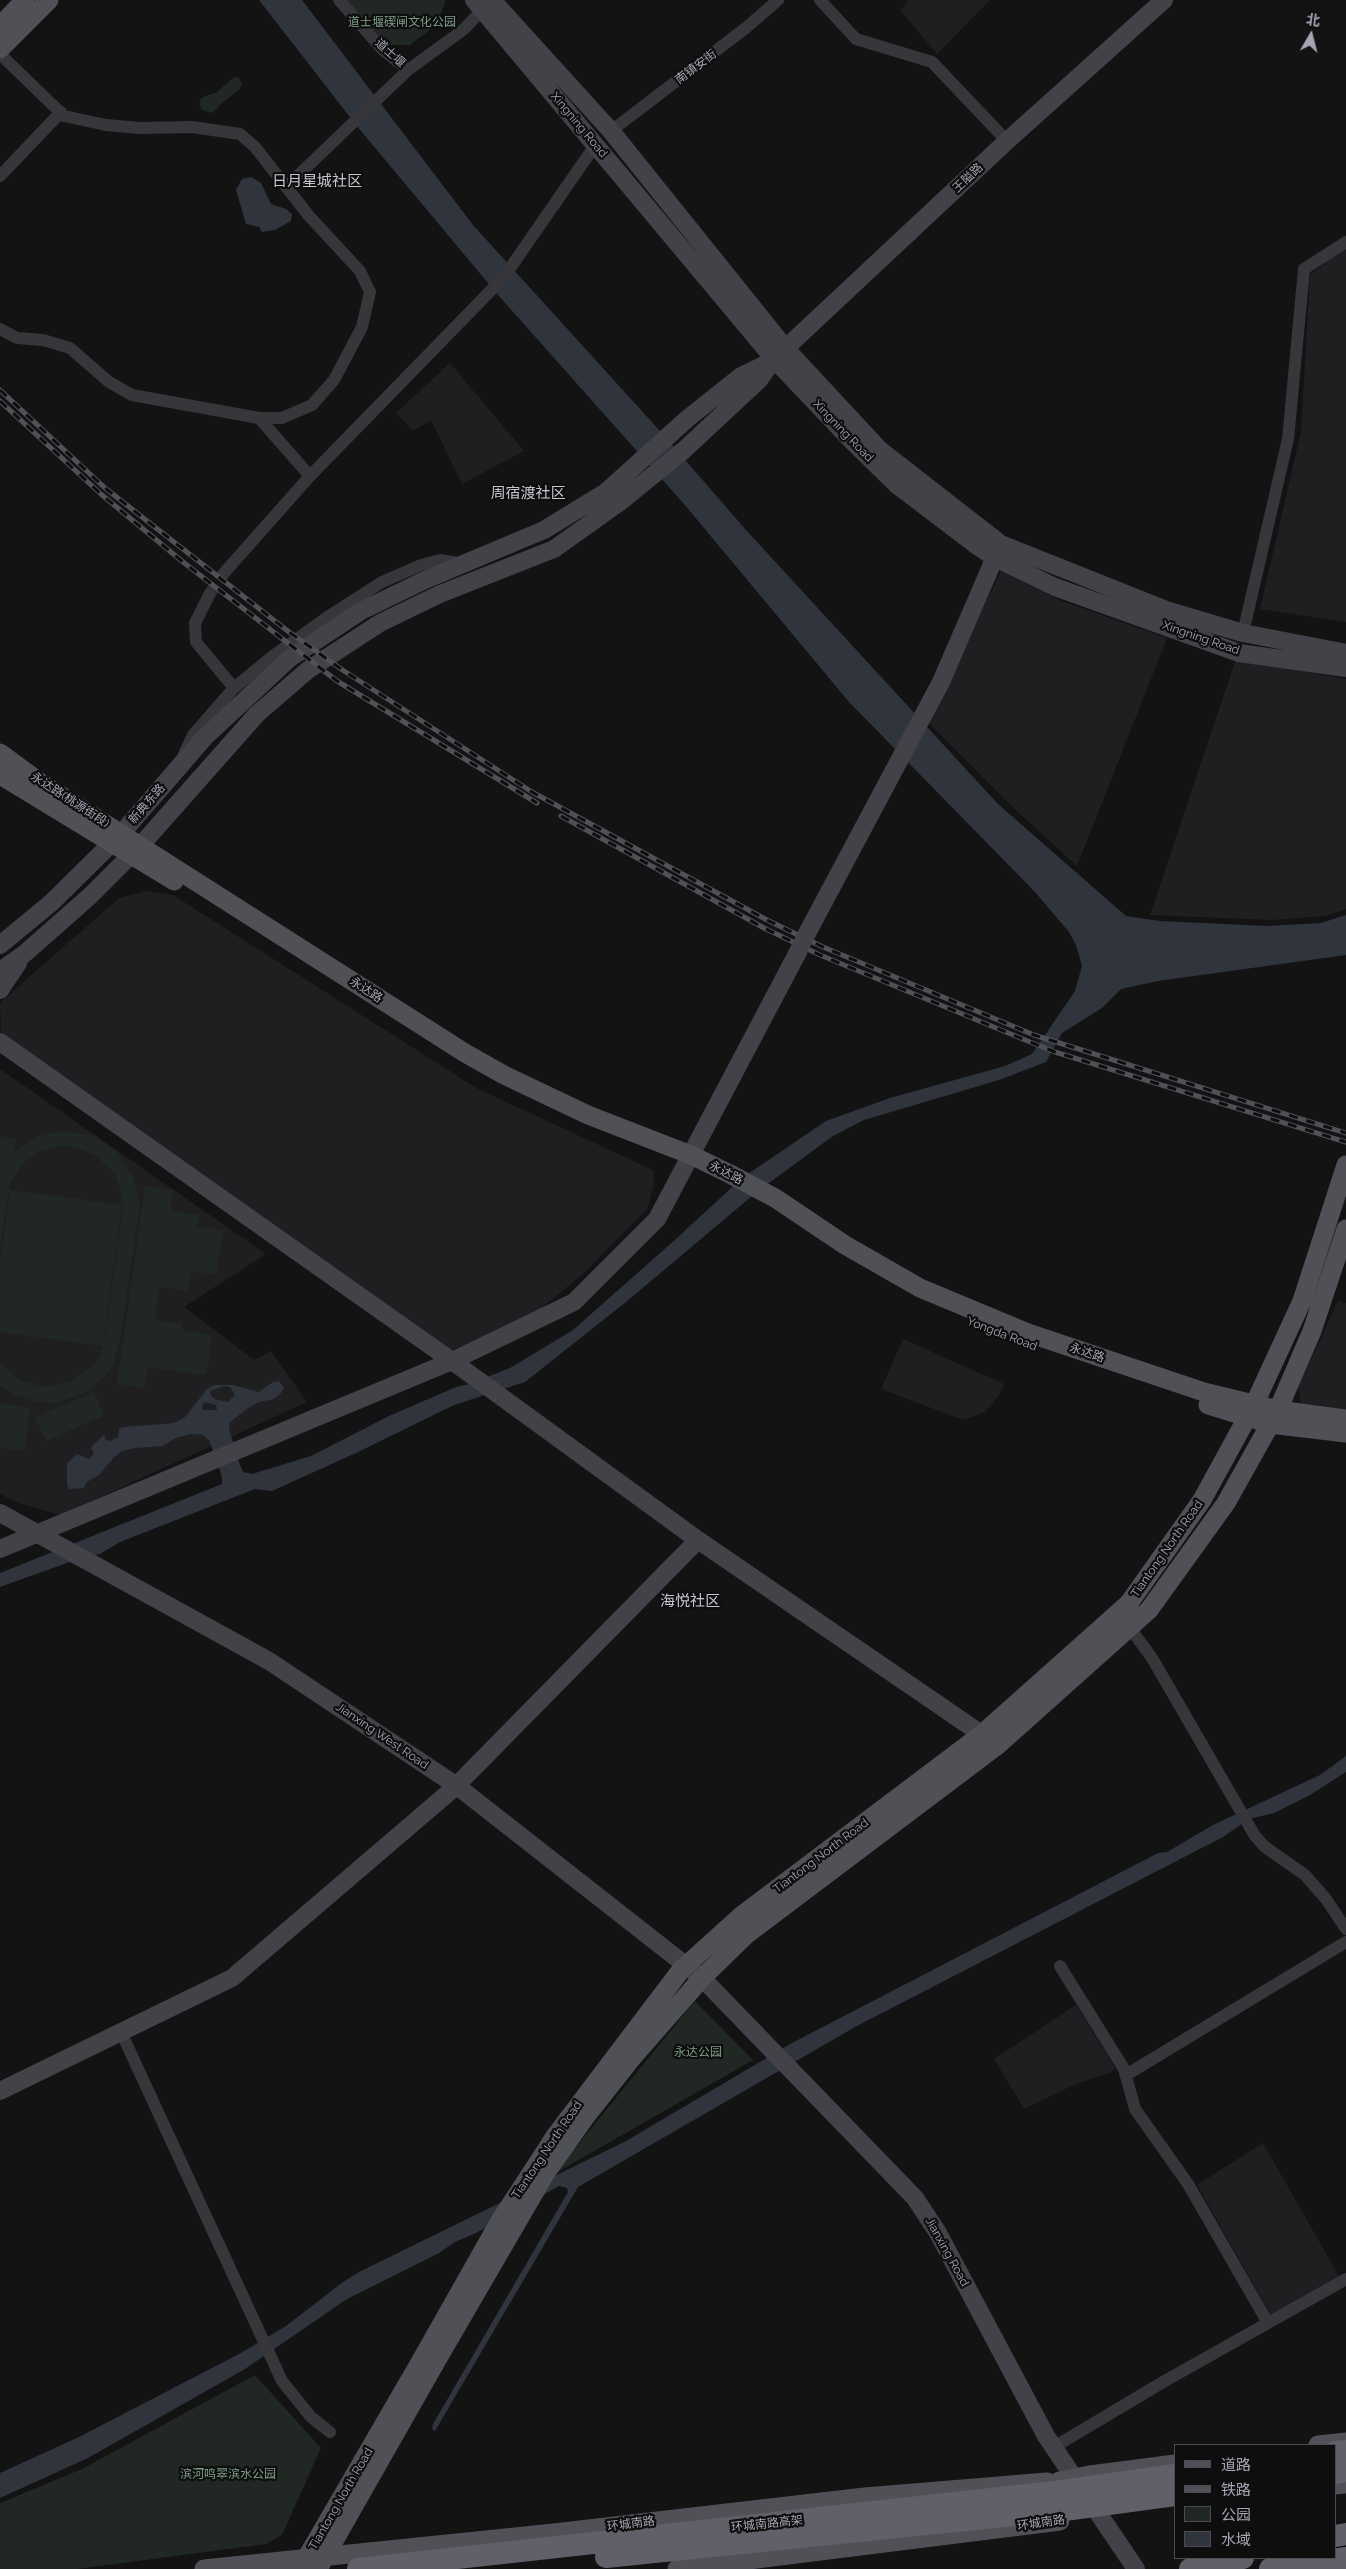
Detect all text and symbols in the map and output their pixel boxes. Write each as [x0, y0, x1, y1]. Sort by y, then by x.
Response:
north arrow [1286, 10, 1336, 60]
text: 北 [1305, 11, 1321, 29]
park label: 道士堰碶闸文化公园 [348, 15, 456, 29]
street label: 道士堰 [372, 36, 408, 70]
street label: 南镇安街 [672, 47, 720, 87]
street label: Xingning Road [548, 90, 610, 160]
street label: 王隘路 [950, 160, 986, 196]
district label: 日月星城社区 [272, 172, 362, 190]
street label: Xingning Road [810, 397, 876, 465]
district label: 周宿渡社区 [491, 484, 565, 502]
street label: Xingning Road [1161, 618, 1241, 658]
street label: 永达路(桃源街段) [28, 769, 112, 831]
street label: 新典东路 [126, 781, 168, 827]
street label: 永达路 [347, 974, 385, 1006]
street label: 永达路 [707, 1158, 745, 1188]
street label: Yongda Road [965, 1314, 1039, 1354]
street label: 永达路 [1068, 1341, 1106, 1365]
street label: Tiantong North Road [1128, 1498, 1206, 1600]
district label: 海悦社区 [660, 1592, 720, 1610]
street label: Jianxing West Road [333, 1700, 431, 1772]
street label: Tiantong North Road [771, 1816, 871, 1896]
park label: 永达公园 [674, 2045, 722, 2059]
street label: Tiantong North Road [509, 2098, 585, 2202]
street label: Jianxing Road [922, 2215, 972, 2289]
legend [1174, 2444, 1336, 2559]
street label: Tiantong North Road [306, 2445, 376, 2553]
text: 道路 [1221, 2456, 1251, 2474]
park label: 滨河鸣翠滨水公园 [180, 2467, 276, 2481]
text: 铁路 [1221, 2481, 1251, 2499]
text: 公园 [1221, 2506, 1251, 2524]
street label: 环城南路高架 [730, 2513, 804, 2535]
street label: 环城南路 [1016, 2513, 1066, 2533]
street label: 环城南路 [606, 2514, 656, 2534]
text: 水域 [1221, 2531, 1251, 2549]

